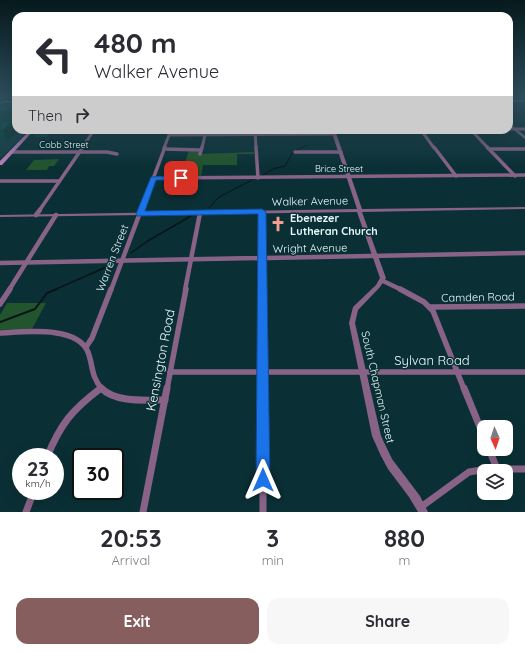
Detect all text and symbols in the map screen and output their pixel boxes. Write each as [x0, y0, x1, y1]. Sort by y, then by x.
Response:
text: 480 m [94, 25, 177, 60]
icon: left [28, 28, 80, 80]
text: Walker Avenue [94, 60, 219, 83]
icon: right [71, 104, 93, 126]
text: Then [28, 106, 63, 125]
street label: Cobb Street [39, 139, 89, 150]
pin [164, 161, 198, 195]
street label: Brice Street [315, 163, 363, 174]
icon: arrive [170, 167, 192, 189]
street label: Walker Avenue [272, 193, 348, 209]
place label: Ebenezer Lutheran Church [290, 211, 378, 238]
church icon: Ebenezer Lutheran Church [269, 215, 287, 233]
street label: Warren Street [93, 222, 131, 294]
street label: Wright Avenue [273, 240, 347, 256]
street label: Camden Road [441, 289, 515, 305]
street label: Kensington Road [142, 308, 178, 412]
street label: South Chapman Street [358, 329, 398, 445]
street label: Sylvan Road [394, 352, 470, 368]
north arrow [477, 420, 513, 456]
map controls [477, 420, 513, 500]
speed limit sign: 30 [72, 448, 124, 500]
text: 23 [27, 456, 49, 481]
position arrow [242, 459, 284, 501]
button: layers [477, 464, 513, 500]
text: km/h [25, 477, 51, 490]
text: 20:53 [100, 523, 162, 553]
text: 3 [266, 523, 279, 553]
text: 880 [384, 523, 425, 553]
text: Arrival [111, 552, 150, 568]
text: min [262, 552, 284, 568]
text: m [399, 552, 410, 568]
button: Exit [16, 598, 259, 644]
button: Share [267, 598, 509, 644]

